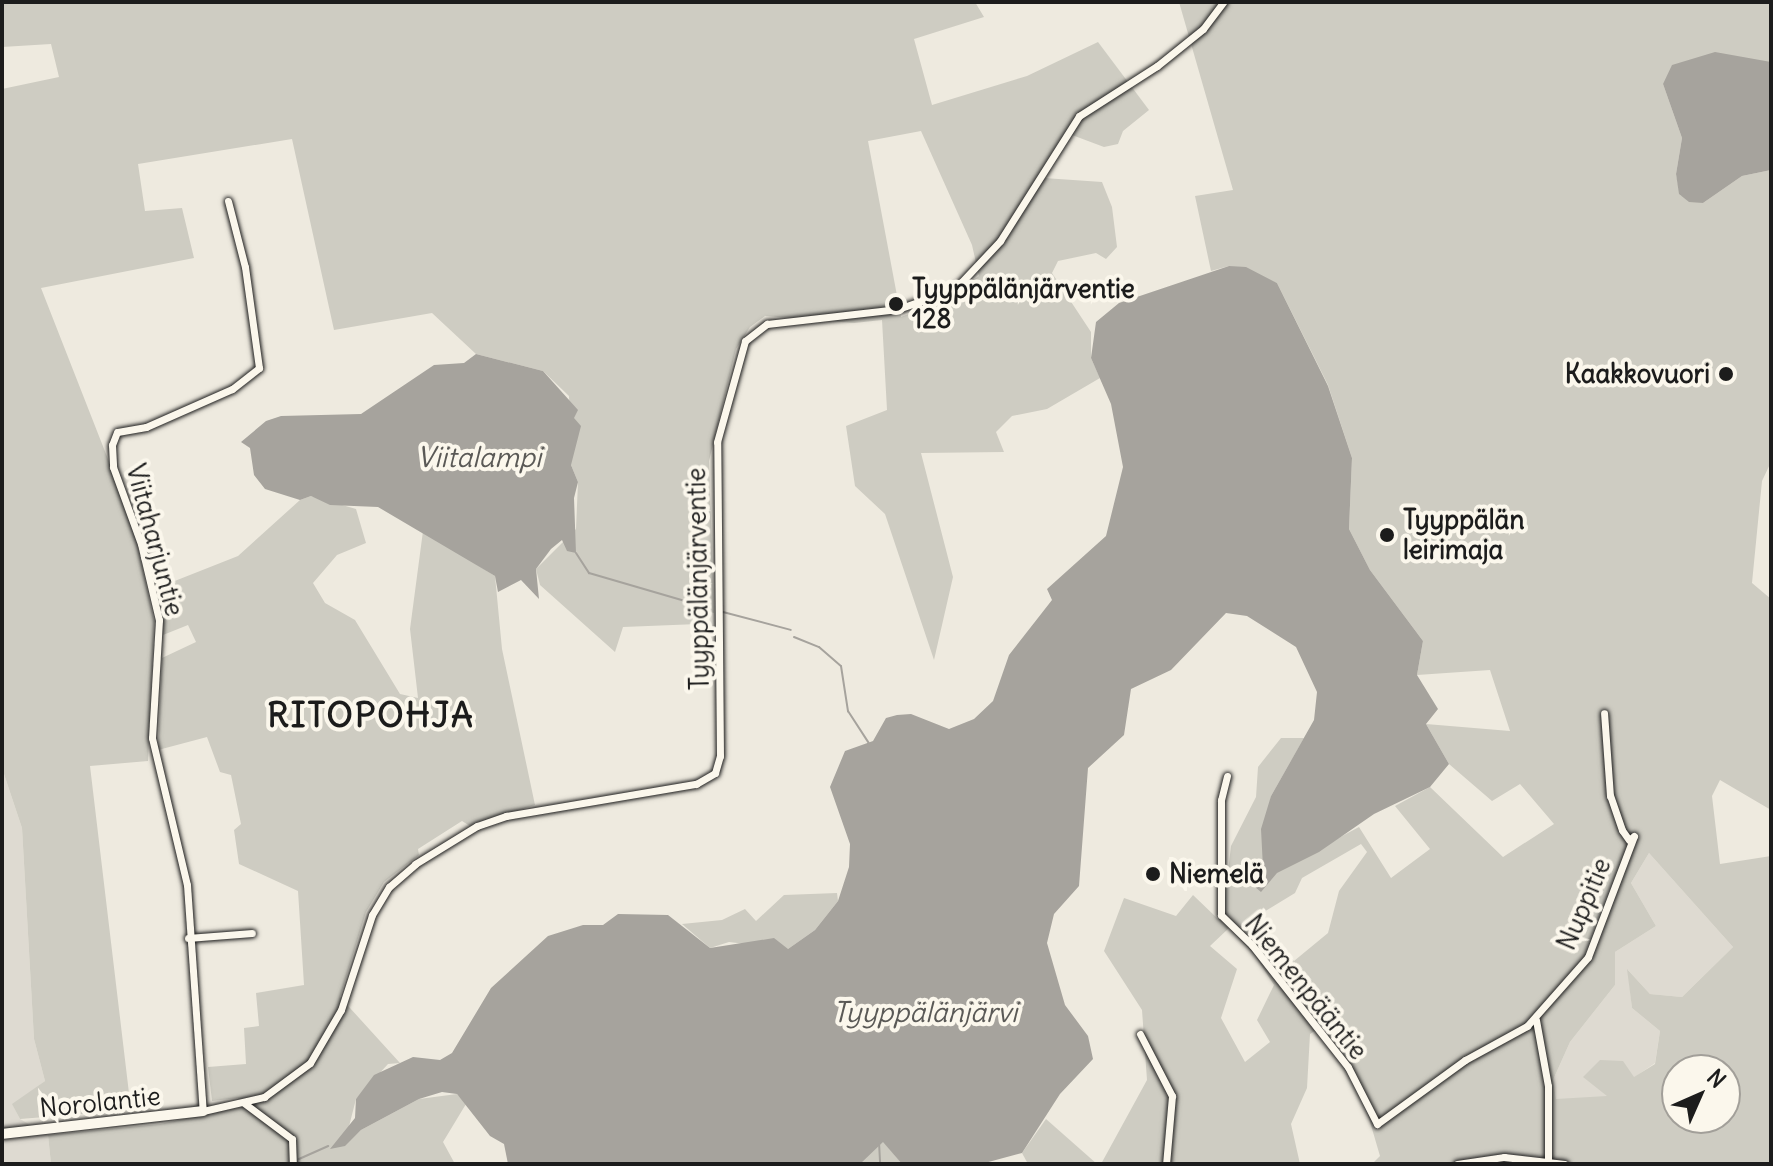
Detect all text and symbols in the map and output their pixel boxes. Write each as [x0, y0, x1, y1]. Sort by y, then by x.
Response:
place label: Tyyppälänjärventie 128 [912, 273, 1135, 334]
marker: Tyyppälänjärventie 128 [887, 295, 905, 313]
place label: Kaakkovuori [1565, 358, 1710, 390]
marker: Kaakkovuori [1717, 365, 1735, 383]
water label: Viitalampi [417, 440, 541, 474]
street label: Viitaharjuntie [120, 460, 190, 620]
street label: Tyyppälänjärventie [680, 467, 716, 691]
place label: Tyyppälän leirimaja [1403, 504, 1525, 566]
marker: Tyyppälän leirimaja [1378, 526, 1396, 544]
district label: RITOPOHJA [267, 695, 475, 735]
street label: Nuppitie [1551, 853, 1617, 955]
place label: Niemelä [1169, 858, 1264, 890]
marker: Niemelä [1144, 865, 1162, 883]
street label: Niemenpääntie [1238, 908, 1374, 1066]
water label: Tyyppälänjärvi [833, 995, 1017, 1029]
north arrow [1661, 1054, 1741, 1134]
text: N [1701, 1063, 1732, 1094]
street label: Norolantie [38, 1080, 162, 1124]

